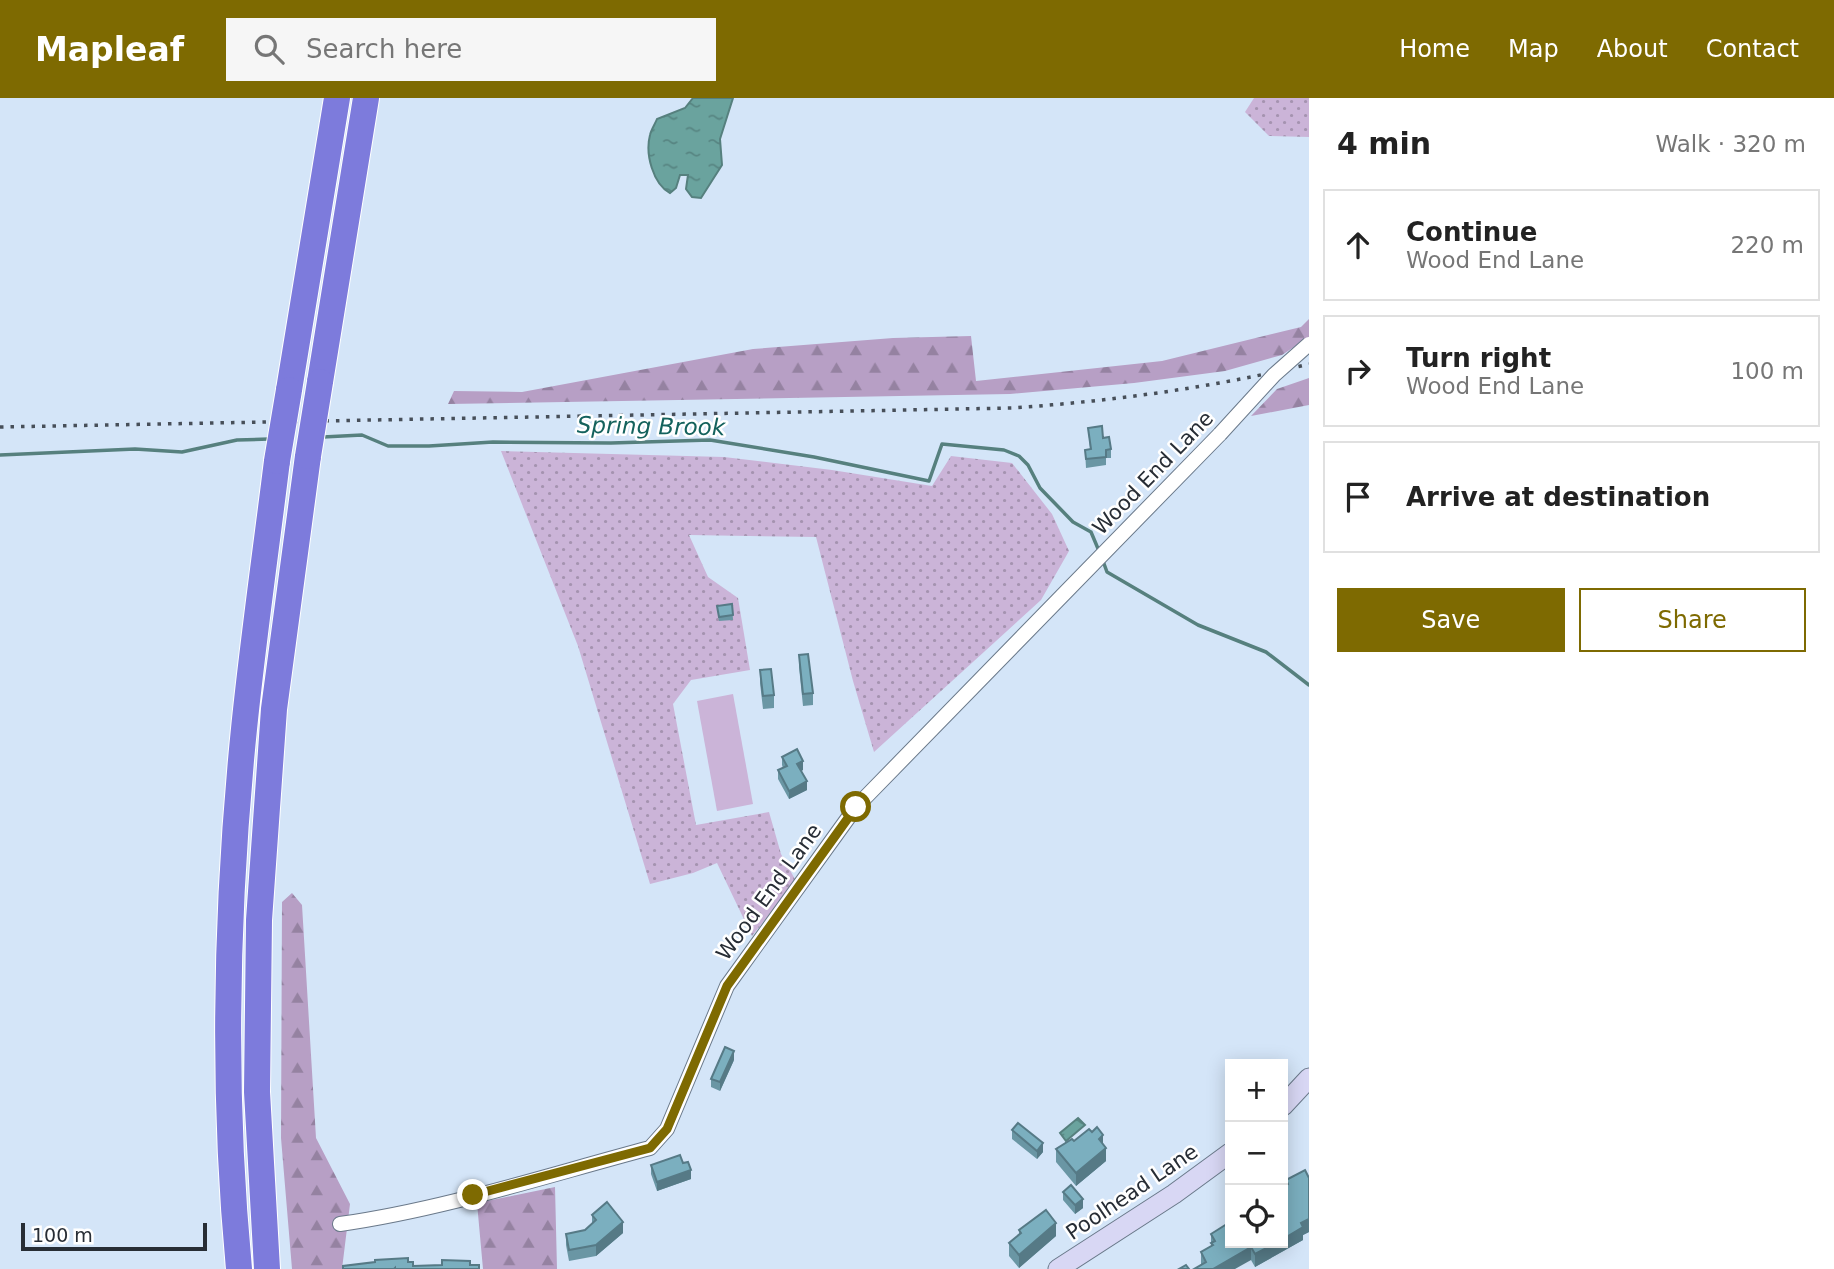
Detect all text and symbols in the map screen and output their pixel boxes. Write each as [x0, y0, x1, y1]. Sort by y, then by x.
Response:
search box [226, 18, 716, 81]
text: Mapleaf [35, 30, 184, 69]
icon: search [250, 30, 288, 68]
text: Search here [306, 34, 462, 64]
text: Home [1399, 35, 1470, 63]
text: Map [1508, 35, 1559, 63]
text: About [1597, 35, 1668, 63]
text: Contact [1706, 35, 1799, 63]
text: 4 min [1337, 126, 1431, 161]
text: Walk · 320 m [1655, 131, 1806, 157]
text: Continue [1406, 217, 1537, 247]
icon: ahead [1339, 226, 1377, 264]
text: 220 m [1730, 232, 1804, 258]
text: Wood End Lane [1406, 247, 1584, 273]
text: Turn right [1406, 343, 1551, 373]
icon: right [1339, 352, 1377, 390]
text: 100 m [1730, 358, 1804, 384]
text: Wood End Lane [1406, 373, 1584, 399]
street label: Wood End Lane [1088, 406, 1218, 540]
water label: Spring Brook [577, 412, 727, 440]
icon: arrive [1339, 478, 1377, 516]
text: Arrive at destination [1406, 482, 1710, 512]
button: Save [1337, 588, 1565, 652]
button: Share [1579, 588, 1806, 652]
route start [840, 791, 871, 822]
street label: Wood End Lane [711, 819, 827, 965]
map controls [1225, 1059, 1288, 1248]
button: + [1225, 1059, 1288, 1122]
button: − [1225, 1122, 1288, 1185]
street label: Poolhead Lane [1062, 1139, 1202, 1245]
route end [457, 1179, 488, 1210]
button: locate [1225, 1185, 1288, 1248]
scale bar [21, 1220, 206, 1252]
text: 100 m [32, 1224, 93, 1246]

